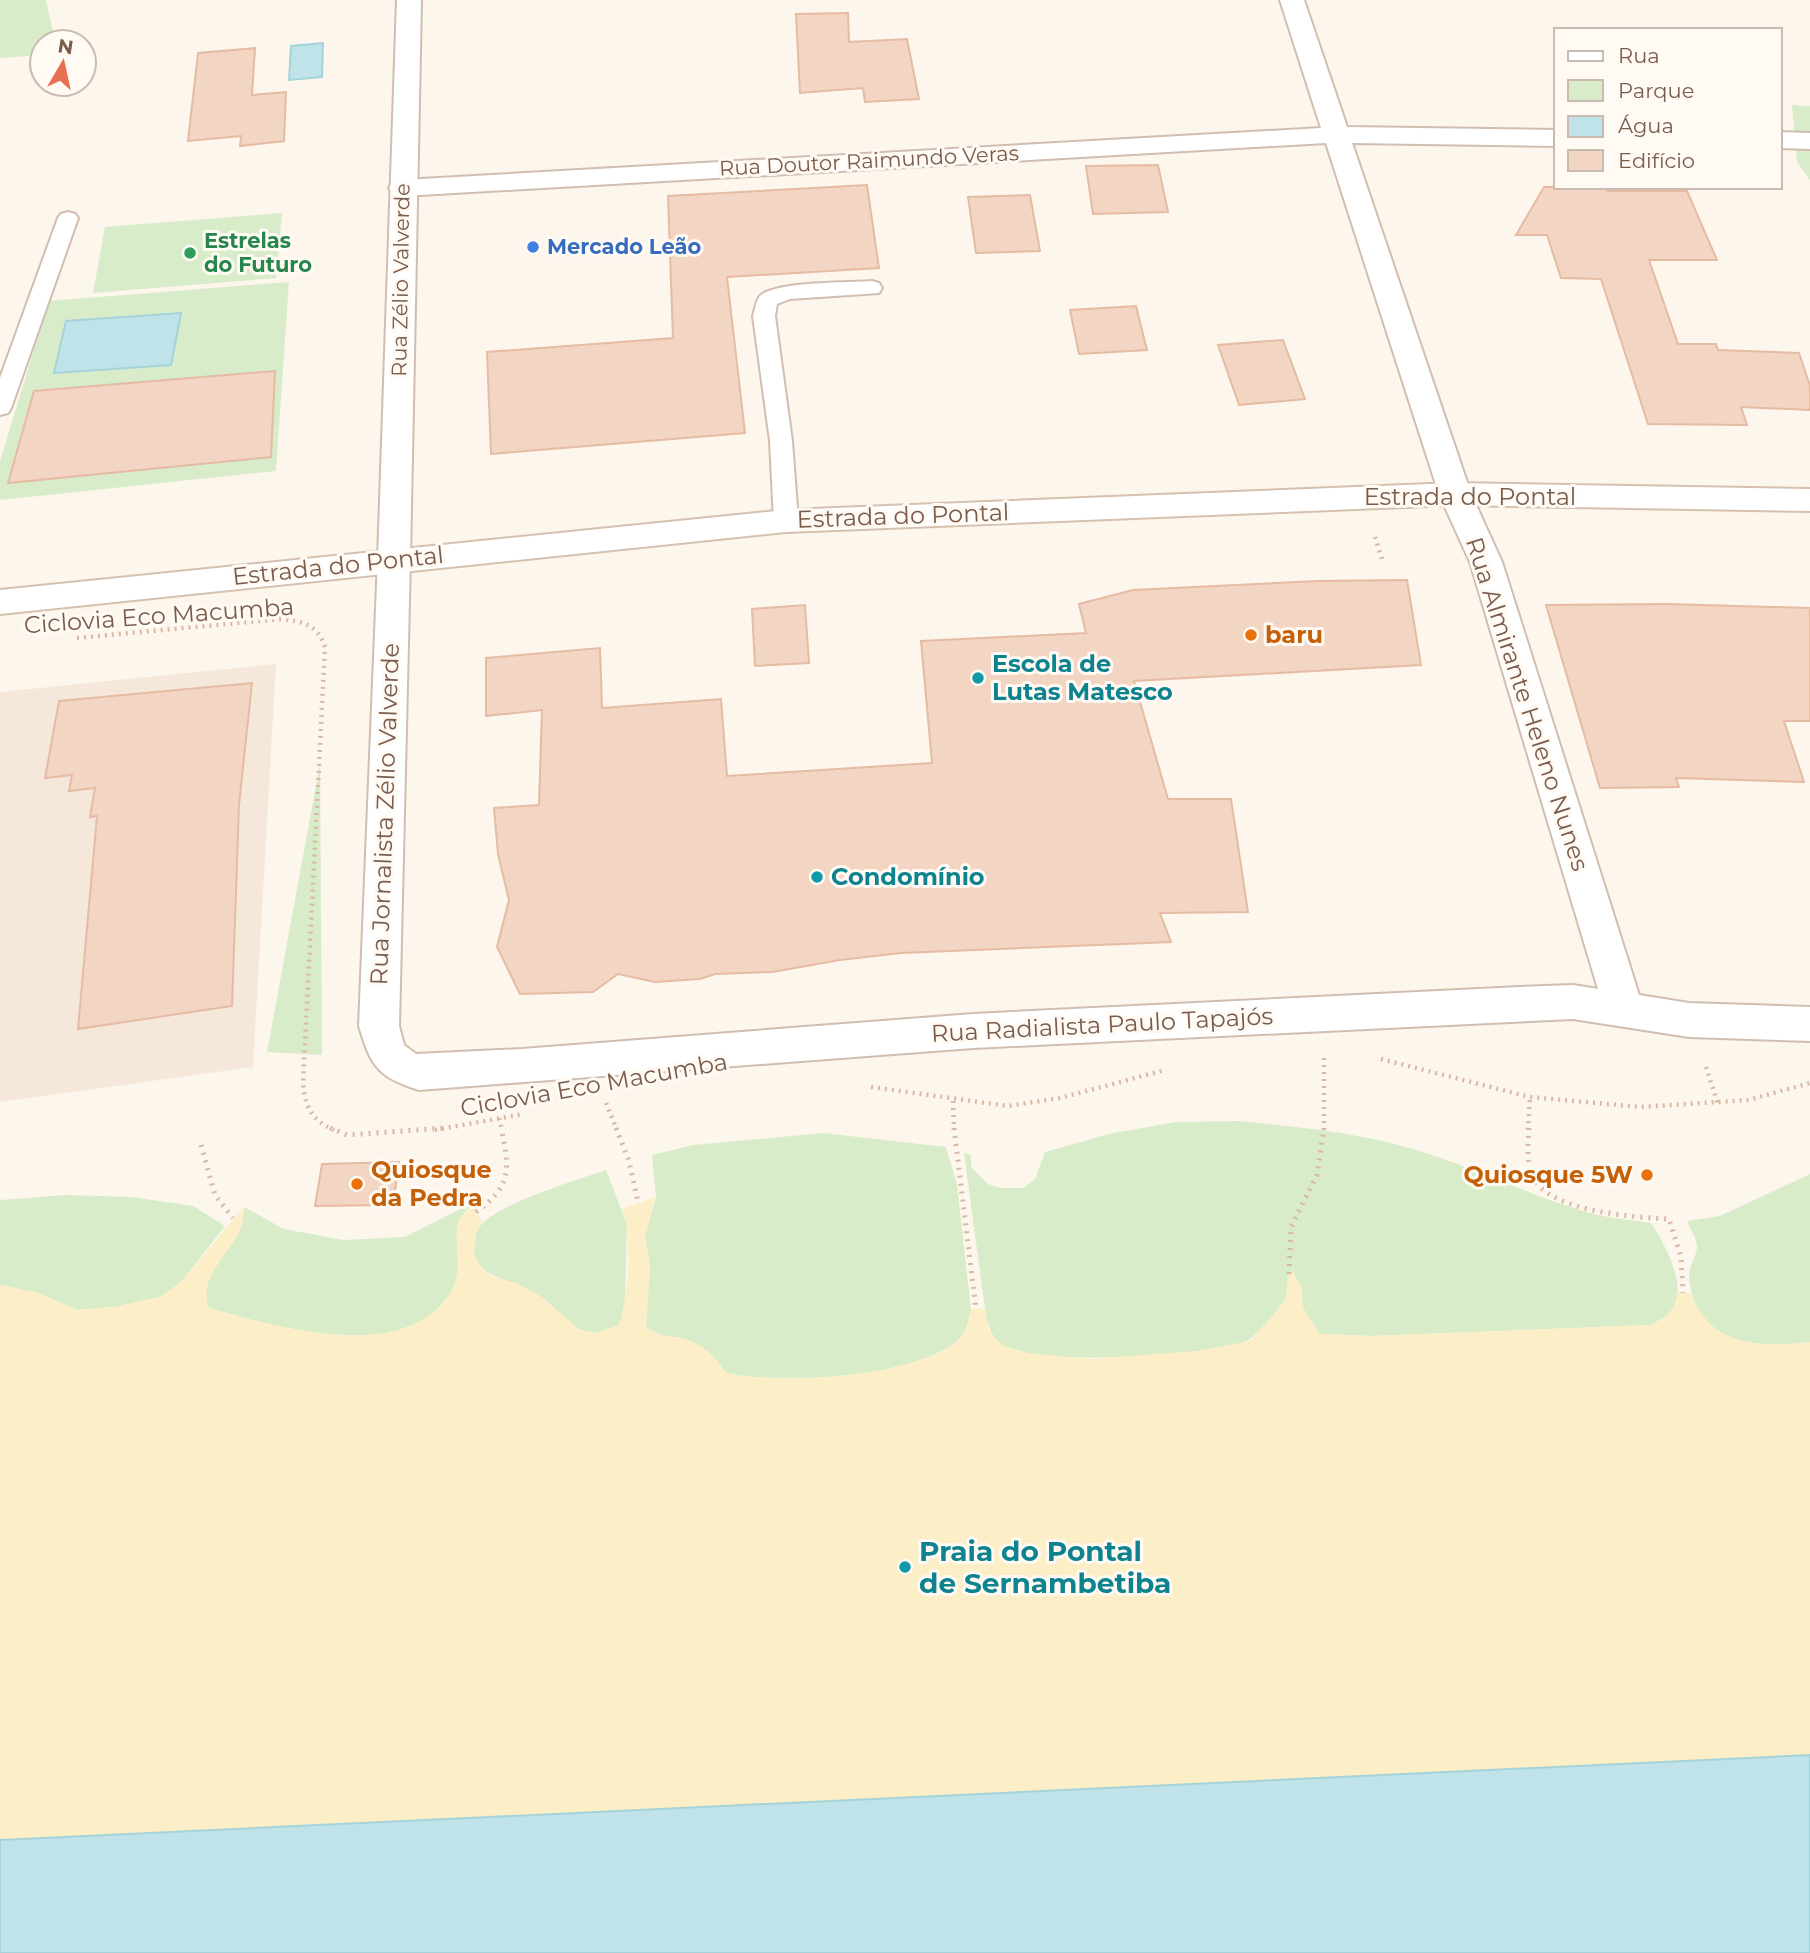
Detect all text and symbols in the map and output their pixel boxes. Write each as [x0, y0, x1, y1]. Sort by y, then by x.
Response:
north arrow [28, 28, 98, 98]
legend [1554, 28, 1782, 189]
text: N [56, 34, 75, 59]
text: Rua [1618, 43, 1660, 68]
text: Parque [1618, 78, 1694, 103]
text: Água [1618, 113, 1674, 138]
street label: Rua Doutor Raimundo Veras [719, 140, 1019, 181]
text: Edifício [1618, 148, 1695, 173]
street label: Rua Zélio Valverde [386, 183, 415, 377]
place label: Estrelas do Futuro [204, 228, 312, 277]
place label: Mercado Leão [547, 234, 701, 259]
marker: Mercado Leão [525, 239, 541, 255]
marker: Estrelas do Futuro [182, 245, 198, 261]
street label: Estrada do Pontal [1364, 482, 1576, 511]
street label: Estrada do Pontal [796, 497, 1010, 534]
street label: Rua Almirante Heleno Nunes [1460, 533, 1595, 874]
street label: Estrada do Pontal [231, 540, 445, 591]
street label: Ciclovia Eco Macumba [23, 592, 295, 639]
place label: baru [1265, 620, 1323, 649]
marker: baru [1243, 627, 1259, 643]
street label: Rua Jornalista Zélio Valverde [364, 642, 405, 986]
place label: Escola de Lutas Matesco [992, 649, 1173, 706]
marker: Escola de Lutas Matesco [970, 670, 986, 686]
place label: Condomínio [831, 862, 985, 891]
marker: Condomínio [809, 869, 825, 885]
street label: Rua Radialista Paulo Tapajós [930, 1001, 1274, 1048]
street label: Ciclovia Eco Macumba [458, 1047, 730, 1122]
place label: Quiosque da Pedra [371, 1155, 492, 1212]
place label: Quiosque 5W [1464, 1160, 1633, 1189]
marker: Quiosque 5W [1639, 1167, 1655, 1183]
marker: Quiosque da Pedra [349, 1176, 365, 1192]
place label: Praia do Pontal de Sernambetiba [919, 1534, 1171, 1600]
marker: Praia do Pontal de Sernambetiba [897, 1559, 913, 1575]

